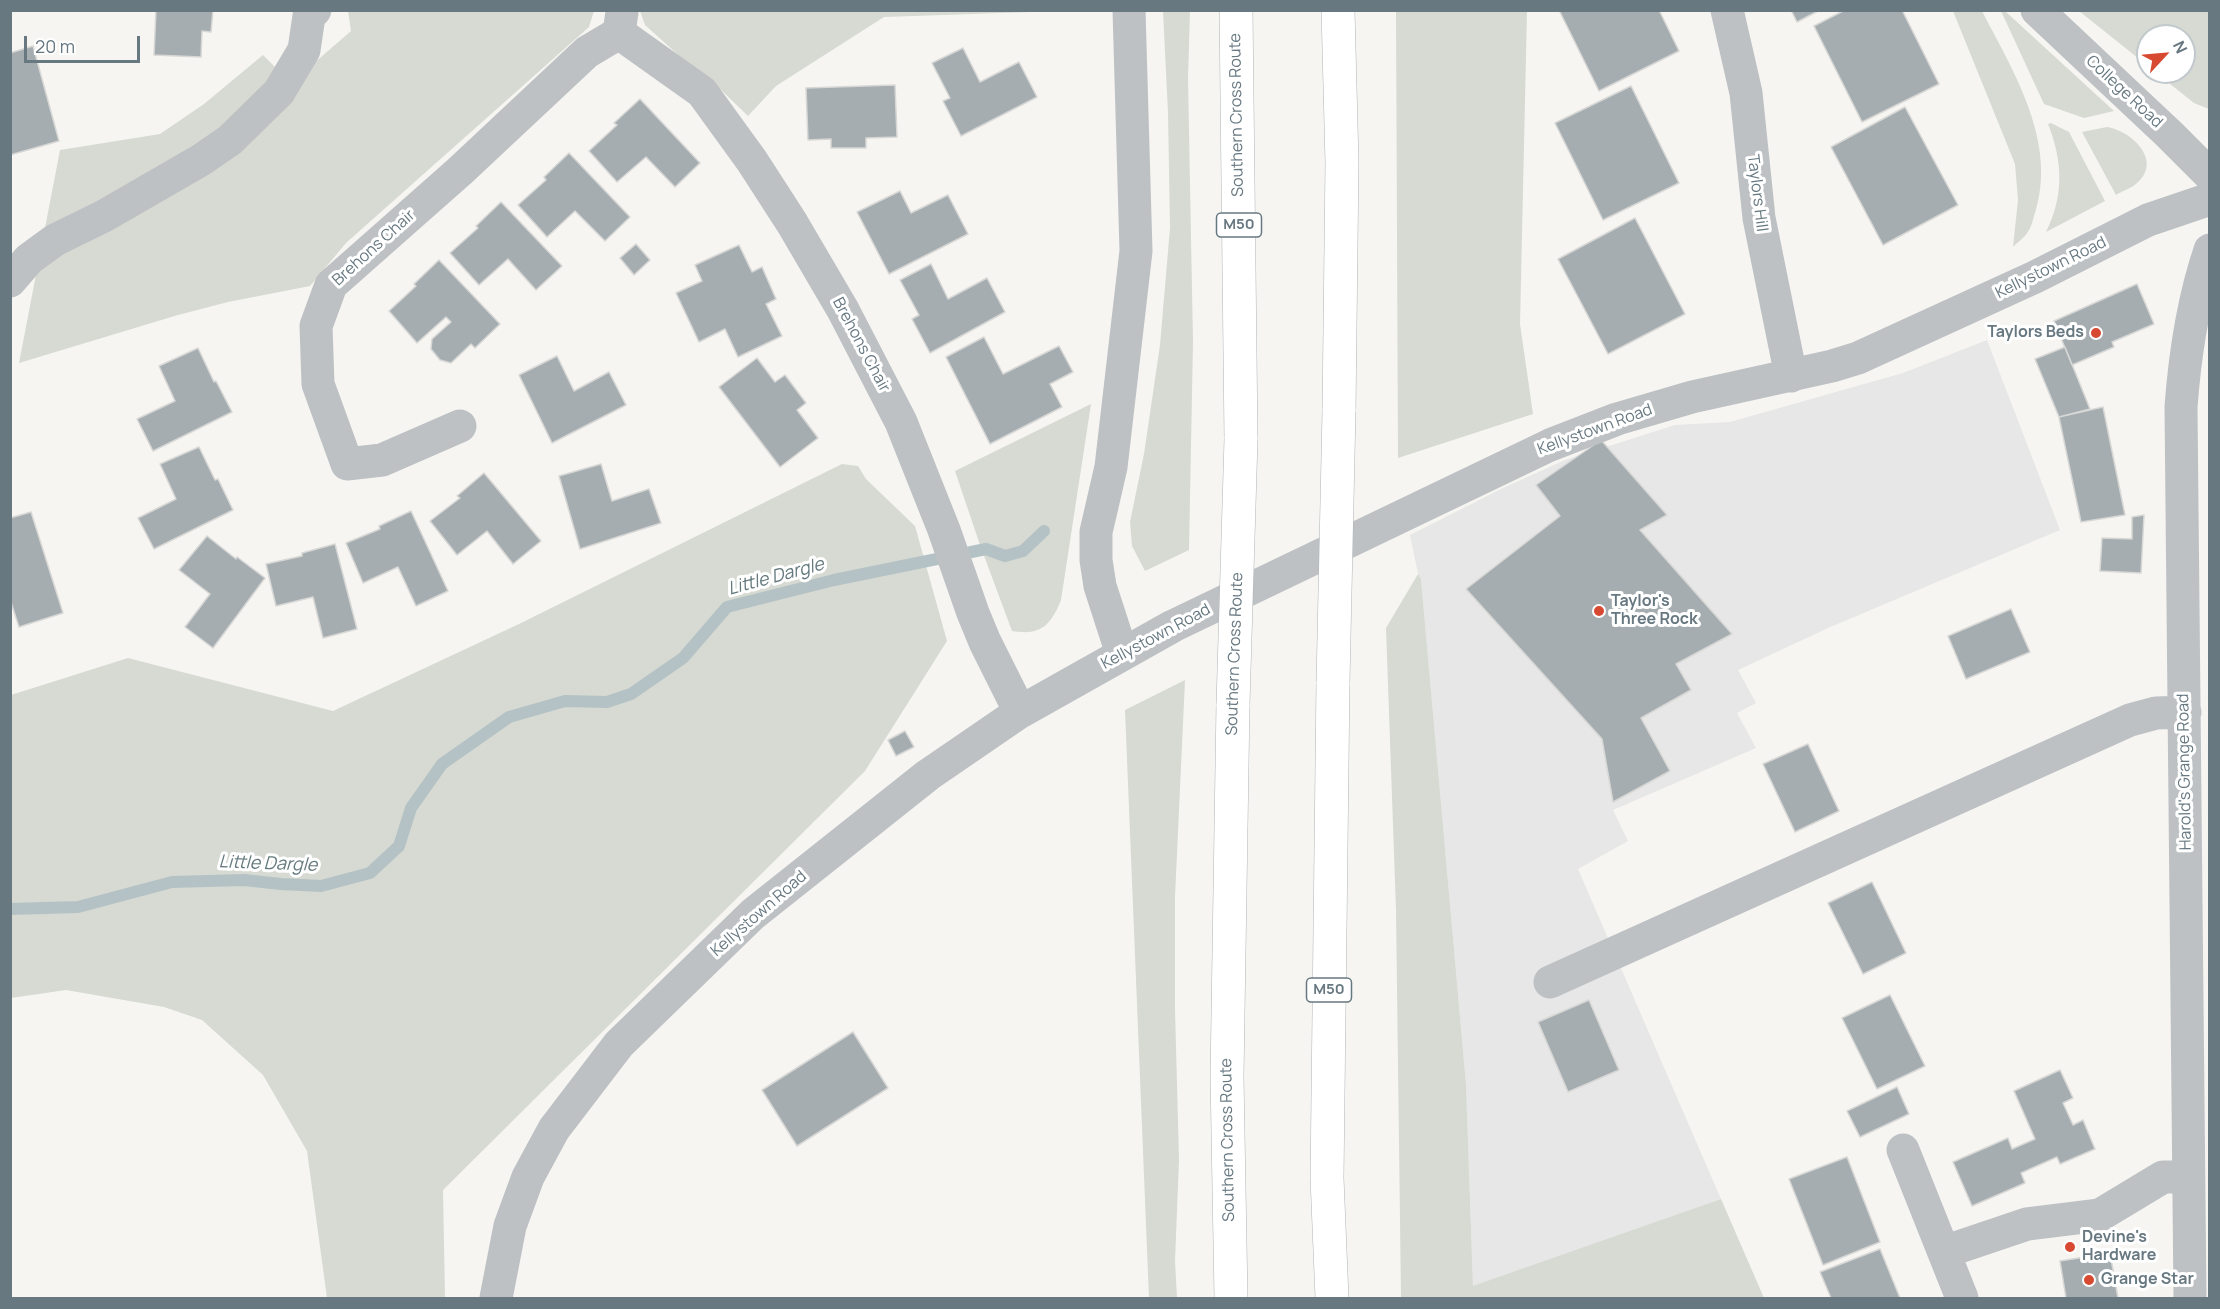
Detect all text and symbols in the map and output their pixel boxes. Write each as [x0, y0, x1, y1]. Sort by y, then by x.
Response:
scale bar [27, 24, 142, 62]
north arrow [2136, 24, 2196, 84]
street label: Southern Cross Route [1226, 33, 1248, 197]
text: 20 m [35, 34, 75, 58]
text: N [2168, 37, 2193, 57]
street label: College Road [2082, 52, 2166, 132]
street label: Taylors Hill [1743, 153, 1771, 233]
street label: Brehons Chair [329, 206, 419, 290]
road number: M50 [1216, 213, 1262, 237]
street label: Kellystown Road [1993, 233, 2109, 303]
street label: Brehons Chair [828, 294, 894, 396]
place label: Taylors Beds [1987, 323, 2084, 343]
marker: Taylors Beds [2089, 326, 2103, 340]
street label: Kellystown Road [1535, 400, 1655, 460]
water label: Little Dargle [726, 554, 826, 600]
street label: Southern Cross Route [1223, 572, 1247, 736]
place label: Taylor's Three Rock [1611, 592, 1698, 630]
street label: Kellystown Road [1098, 600, 1214, 674]
marker: Taylor's Three Rock [1592, 604, 1606, 618]
street label: Harold's Grange Road [2174, 693, 2196, 851]
water label: Little Dargle [218, 851, 318, 877]
street label: Kellystown Road [707, 867, 811, 961]
road number: M50 [1306, 978, 1352, 1002]
street label: Southern Cross Route [1217, 1058, 1239, 1222]
place label: Devine's Hardware [2082, 1228, 2156, 1266]
marker: Devine's Hardware [2063, 1240, 2077, 1254]
place label: Grange Star [2101, 1270, 2194, 1290]
marker: Grange Star [2082, 1273, 2096, 1287]

